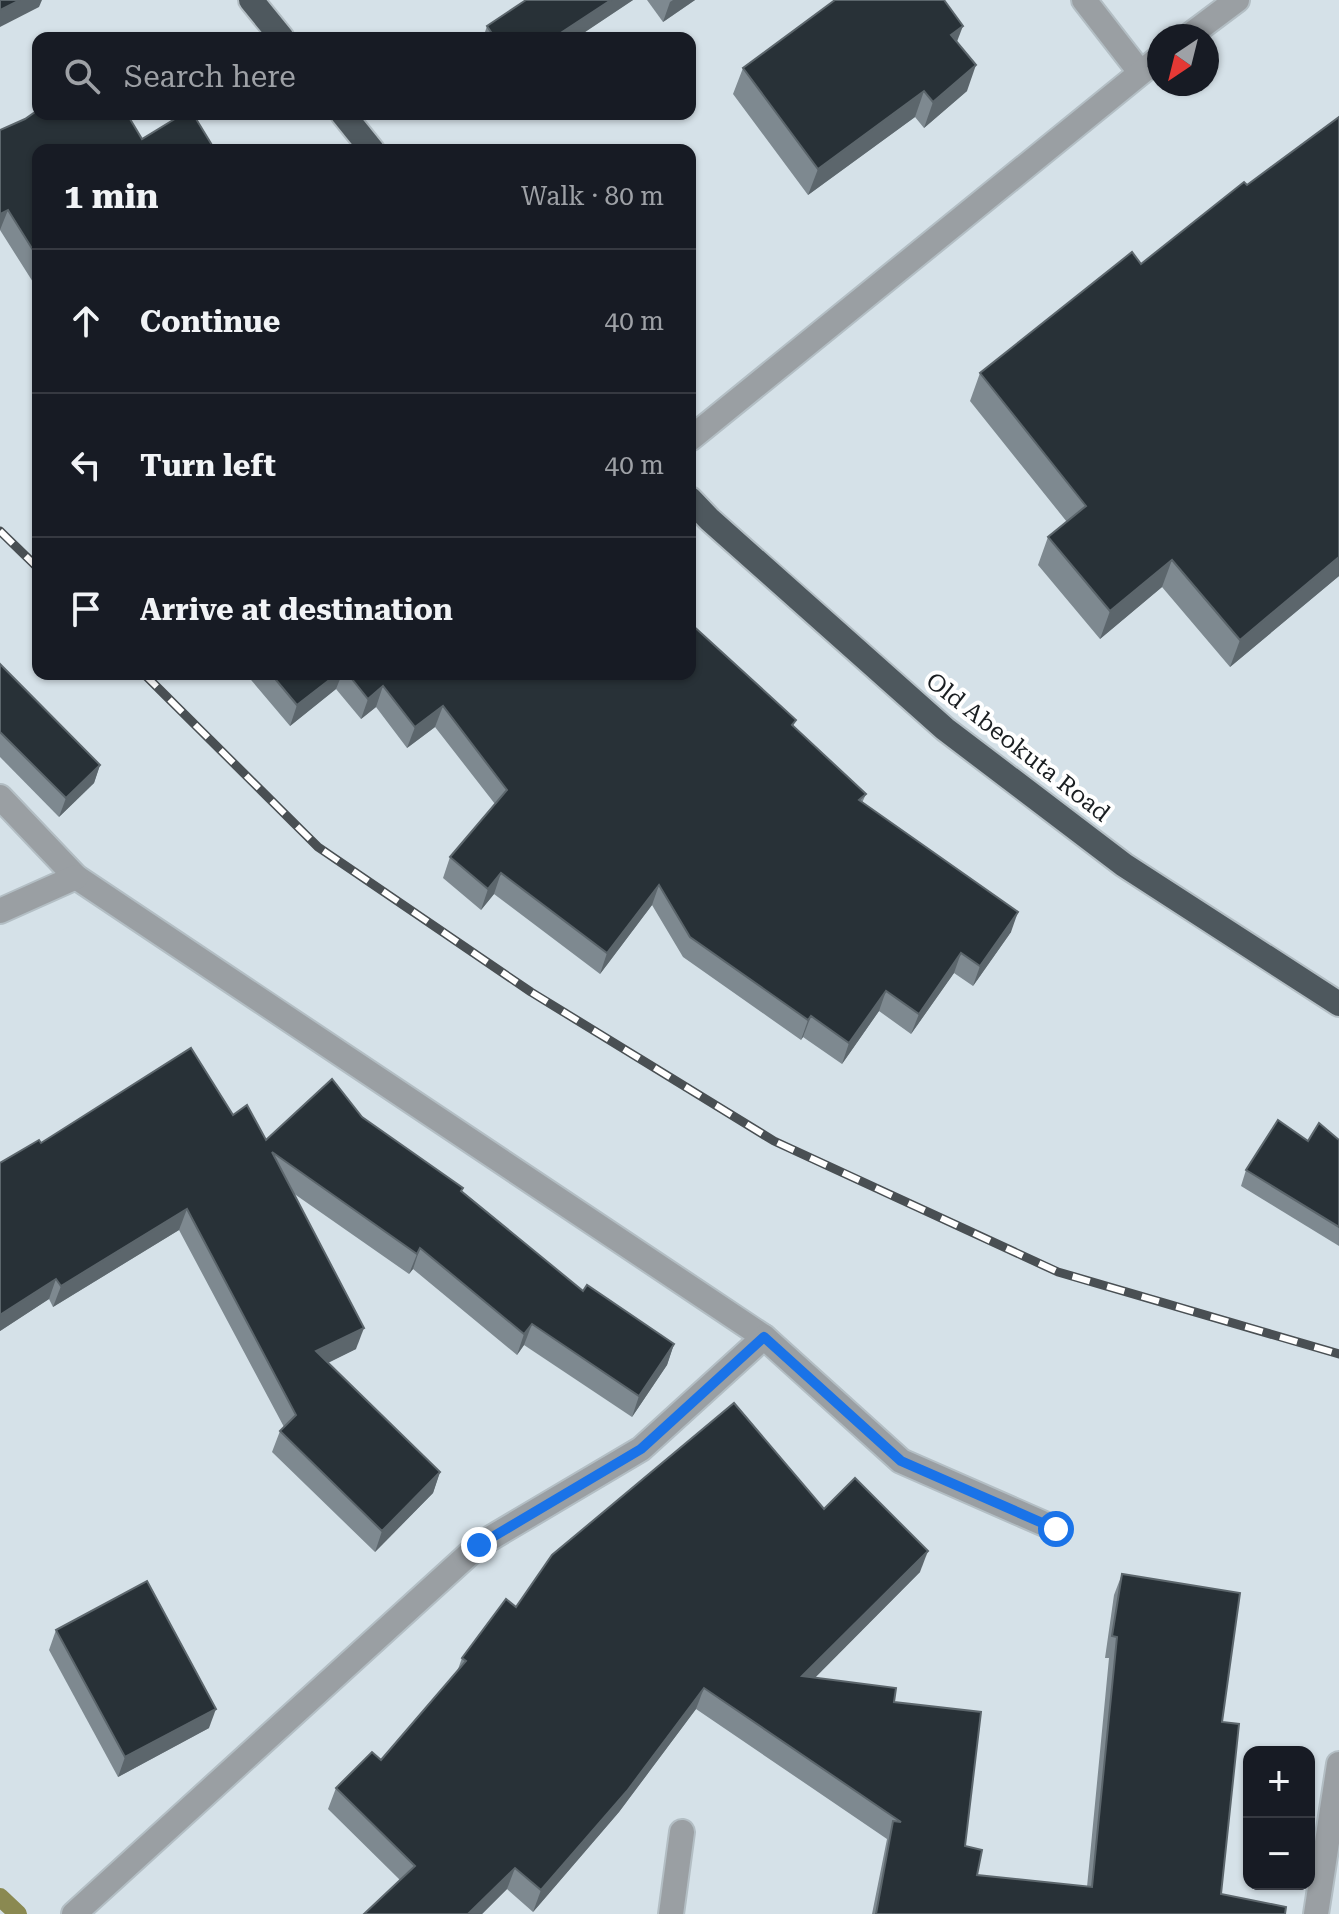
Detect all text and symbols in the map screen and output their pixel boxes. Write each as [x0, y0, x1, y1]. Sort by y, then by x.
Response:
north arrow [1147, 24, 1219, 96]
search box [32, 32, 696, 120]
icon: search [60, 54, 104, 98]
text: Search here [124, 59, 296, 94]
text: 1 min [64, 176, 159, 216]
text: Walk · 80 m [521, 181, 664, 211]
icon: ahead [64, 299, 108, 343]
text: Continue [140, 304, 280, 339]
text: 40 m [605, 306, 664, 336]
icon: left [64, 443, 108, 487]
text: Turn left [140, 448, 276, 483]
text: 40 m [605, 450, 664, 480]
icon: arrive [64, 587, 108, 631]
text: Arrive at destination [140, 592, 453, 627]
street label: Old Abeokuta Road [921, 667, 1115, 827]
route start [1038, 1511, 1074, 1547]
route end [461, 1527, 497, 1563]
map controls [1243, 1746, 1315, 1890]
button: + [1243, 1746, 1315, 1818]
button: − [1243, 1818, 1315, 1890]

